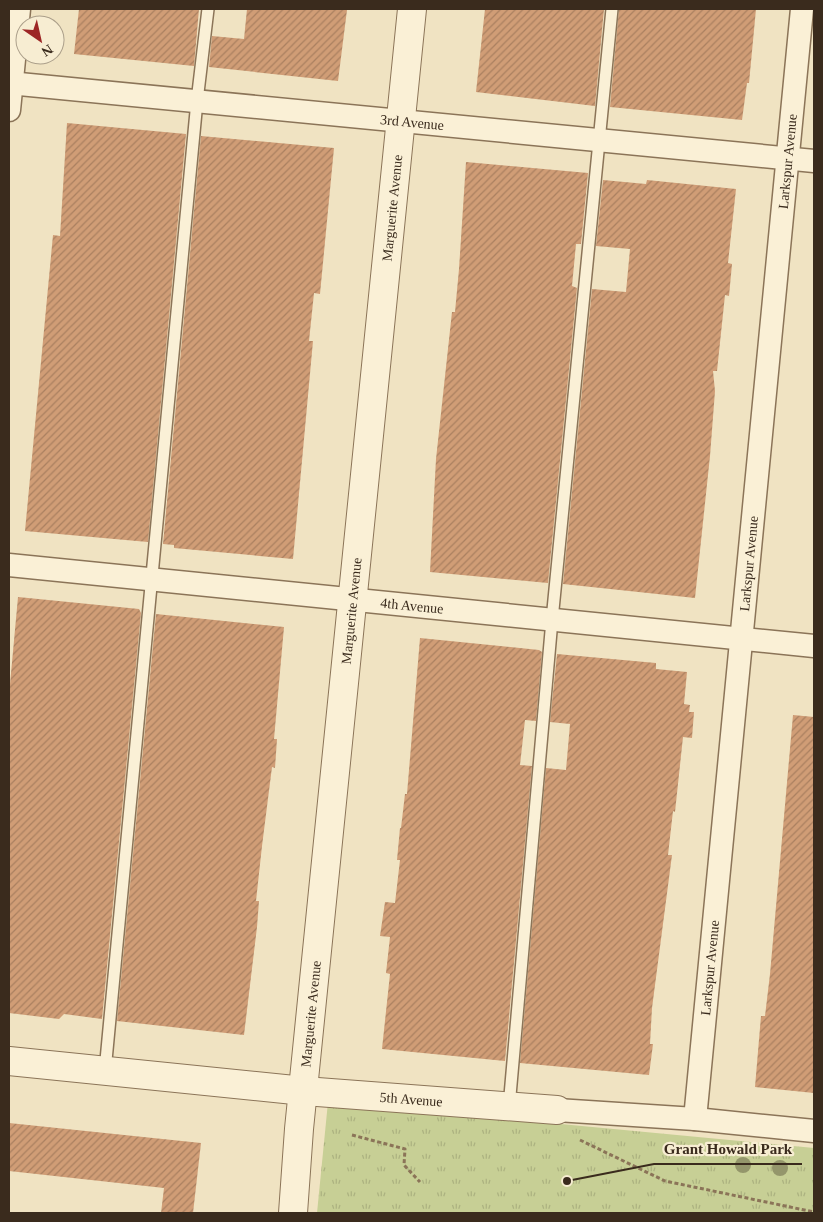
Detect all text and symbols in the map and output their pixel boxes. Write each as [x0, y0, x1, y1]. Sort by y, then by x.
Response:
north arrow [15, 15, 65, 65]
text: N [39, 41, 55, 59]
street label: 3rd Avenue [380, 112, 445, 133]
street label: Larkspur Avenue [776, 113, 800, 210]
street label: Marguerite Avenue [380, 154, 405, 262]
street label: Larkspur Avenue [737, 515, 761, 612]
street label: Marguerite Avenue [339, 557, 365, 665]
street label: 4th Avenue [380, 595, 444, 617]
street label: Larkspur Avenue [698, 919, 722, 1016]
street label: Marguerite Avenue [298, 960, 324, 1068]
street label: 5th Avenue [379, 1090, 443, 1109]
callout: Grant Howald Park [654, 1134, 802, 1164]
text: Grant Howald Park [664, 1141, 793, 1157]

